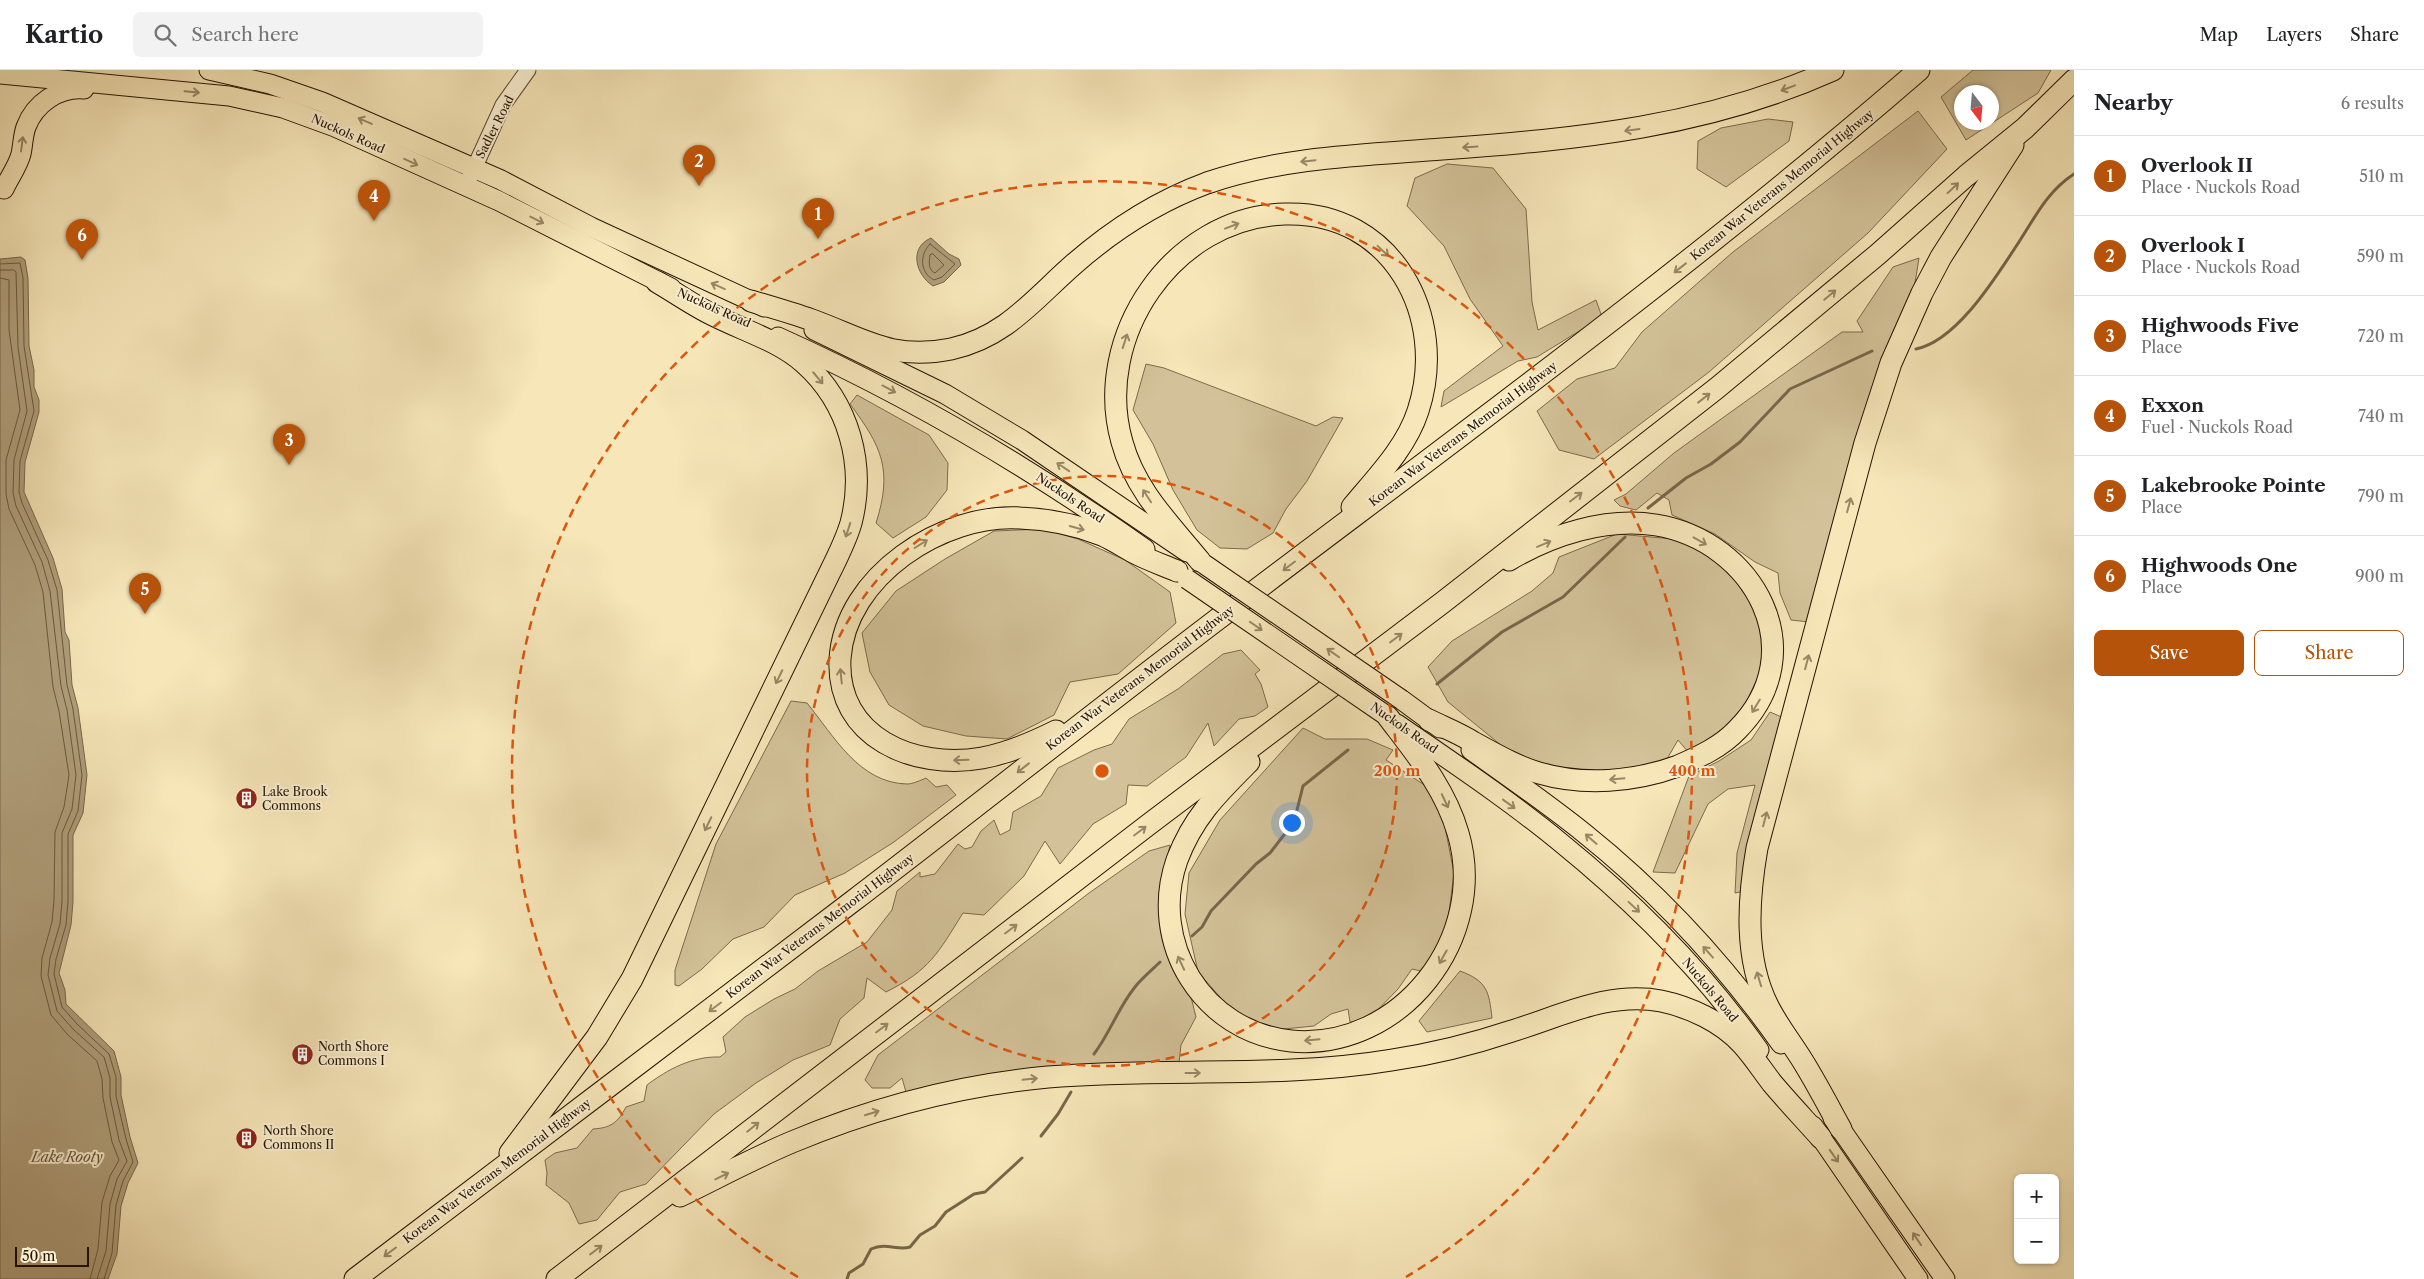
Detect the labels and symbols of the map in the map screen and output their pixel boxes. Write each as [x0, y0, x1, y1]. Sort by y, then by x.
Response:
one-way arrow [1781, 84, 1796, 94]
north arrow [1954, 85, 1999, 130]
one-way arrow [183, 87, 199, 97]
street label: Sadler Road [472, 92, 517, 161]
street label: Korean War Veterans Memorial Highway [1687, 106, 1877, 263]
street label: Nuckols Road [309, 111, 388, 157]
one-way arrow [358, 115, 373, 125]
one-way arrow [1624, 125, 1640, 135]
one-way arrow [17, 137, 27, 153]
one-way arrow [1462, 143, 1478, 152]
pin: 2 [683, 145, 715, 186]
one-way arrow [1300, 156, 1316, 166]
one-way arrow [403, 158, 418, 168]
pin: 4 [358, 180, 390, 221]
one-way arrow [1946, 182, 1959, 194]
pin: 1 [802, 198, 834, 239]
one-way arrow [530, 215, 545, 225]
pin: 6 [66, 219, 98, 260]
one-way arrow [1224, 220, 1239, 229]
one-way arrow [1376, 245, 1389, 257]
one-way arrow [1673, 263, 1686, 274]
one-way arrow [711, 281, 726, 290]
street label: Nuckols Road [675, 285, 754, 331]
one-way arrow [1823, 289, 1836, 300]
one-way arrow [1120, 333, 1130, 349]
street label: Korean War Veterans Memorial Highway [1366, 358, 1560, 509]
one-way arrow [812, 372, 824, 385]
one-way arrow [881, 384, 896, 394]
one-way arrow [1698, 392, 1711, 403]
pin: 3 [273, 424, 305, 465]
one-way arrow [1056, 462, 1070, 472]
street label: Nuckols Road [1033, 469, 1108, 526]
one-way arrow [1142, 489, 1152, 503]
one-way arrow [1569, 491, 1582, 502]
one-way arrow [1844, 497, 1854, 513]
one-way arrow [843, 522, 852, 538]
one-way arrow [1069, 523, 1085, 533]
one-way arrow [1693, 536, 1707, 546]
one-way arrow [913, 538, 927, 548]
one-way arrow [1536, 538, 1551, 548]
one-way arrow [1282, 561, 1296, 571]
pin: 5 [129, 573, 161, 614]
street label: Korean War Veterans Memorial Highway [1043, 602, 1237, 753]
one-way arrow [1249, 621, 1263, 631]
one-way arrow [1389, 632, 1402, 643]
one-way arrow [1327, 648, 1341, 658]
one-way arrow [1802, 654, 1812, 670]
one-way arrow [837, 668, 846, 684]
one-way arrow [774, 669, 783, 684]
one-way arrow [1750, 698, 1760, 712]
street label: Nuckols Road [1368, 699, 1441, 757]
one-way arrow [953, 755, 969, 764]
text: 200 m [1374, 761, 1420, 780]
text: 400 m [1669, 761, 1715, 780]
centre of rings [1093, 762, 1111, 780]
one-way arrow [1016, 763, 1030, 773]
one-way arrow [1610, 775, 1626, 784]
place label: Lake Brook Commons [262, 784, 329, 813]
building icon: Lake Brook Commons [234, 787, 258, 811]
one-way arrow [1441, 793, 1450, 808]
one-way arrow [1502, 798, 1515, 809]
your location [1279, 810, 1305, 836]
one-way arrow [1761, 811, 1770, 827]
one-way arrow [703, 816, 713, 831]
one-way arrow [1133, 825, 1146, 836]
one-way arrow [1585, 834, 1598, 845]
street label: Korean War Veterans Memorial Highway [723, 850, 917, 1001]
one-way arrow [1628, 901, 1641, 913]
one-way arrow [1004, 924, 1017, 935]
one-way arrow [1702, 946, 1714, 959]
one-way arrow [1438, 949, 1448, 964]
street label: Nuckols Road [1679, 955, 1742, 1025]
one-way arrow [1176, 956, 1186, 971]
one-way arrow [1753, 971, 1763, 987]
one-way arrow [708, 1002, 722, 1012]
one-way arrow [875, 1023, 889, 1033]
one-way arrow [1304, 1035, 1320, 1045]
place label: North Shore Commons I [318, 1039, 389, 1068]
building icon: North Shore Commons I [290, 1042, 314, 1066]
one-way arrow [1184, 1068, 1200, 1078]
one-way arrow [1022, 1074, 1038, 1084]
street label: Korean War Veterans Memorial Highway [400, 1095, 594, 1246]
one-way arrow [863, 1108, 879, 1117]
one-way arrow [746, 1122, 759, 1133]
place label: North Shore Commons II [263, 1123, 334, 1152]
building icon: North Shore Commons II [235, 1126, 259, 1150]
water label: Lake Rooty [30, 1148, 103, 1166]
one-way arrow [1829, 1149, 1839, 1163]
one-way arrow [714, 1171, 729, 1180]
one-way arrow [1912, 1232, 1922, 1246]
scale bar [15, 1244, 89, 1267]
one-way arrow [589, 1244, 602, 1255]
one-way arrow [384, 1247, 397, 1258]

